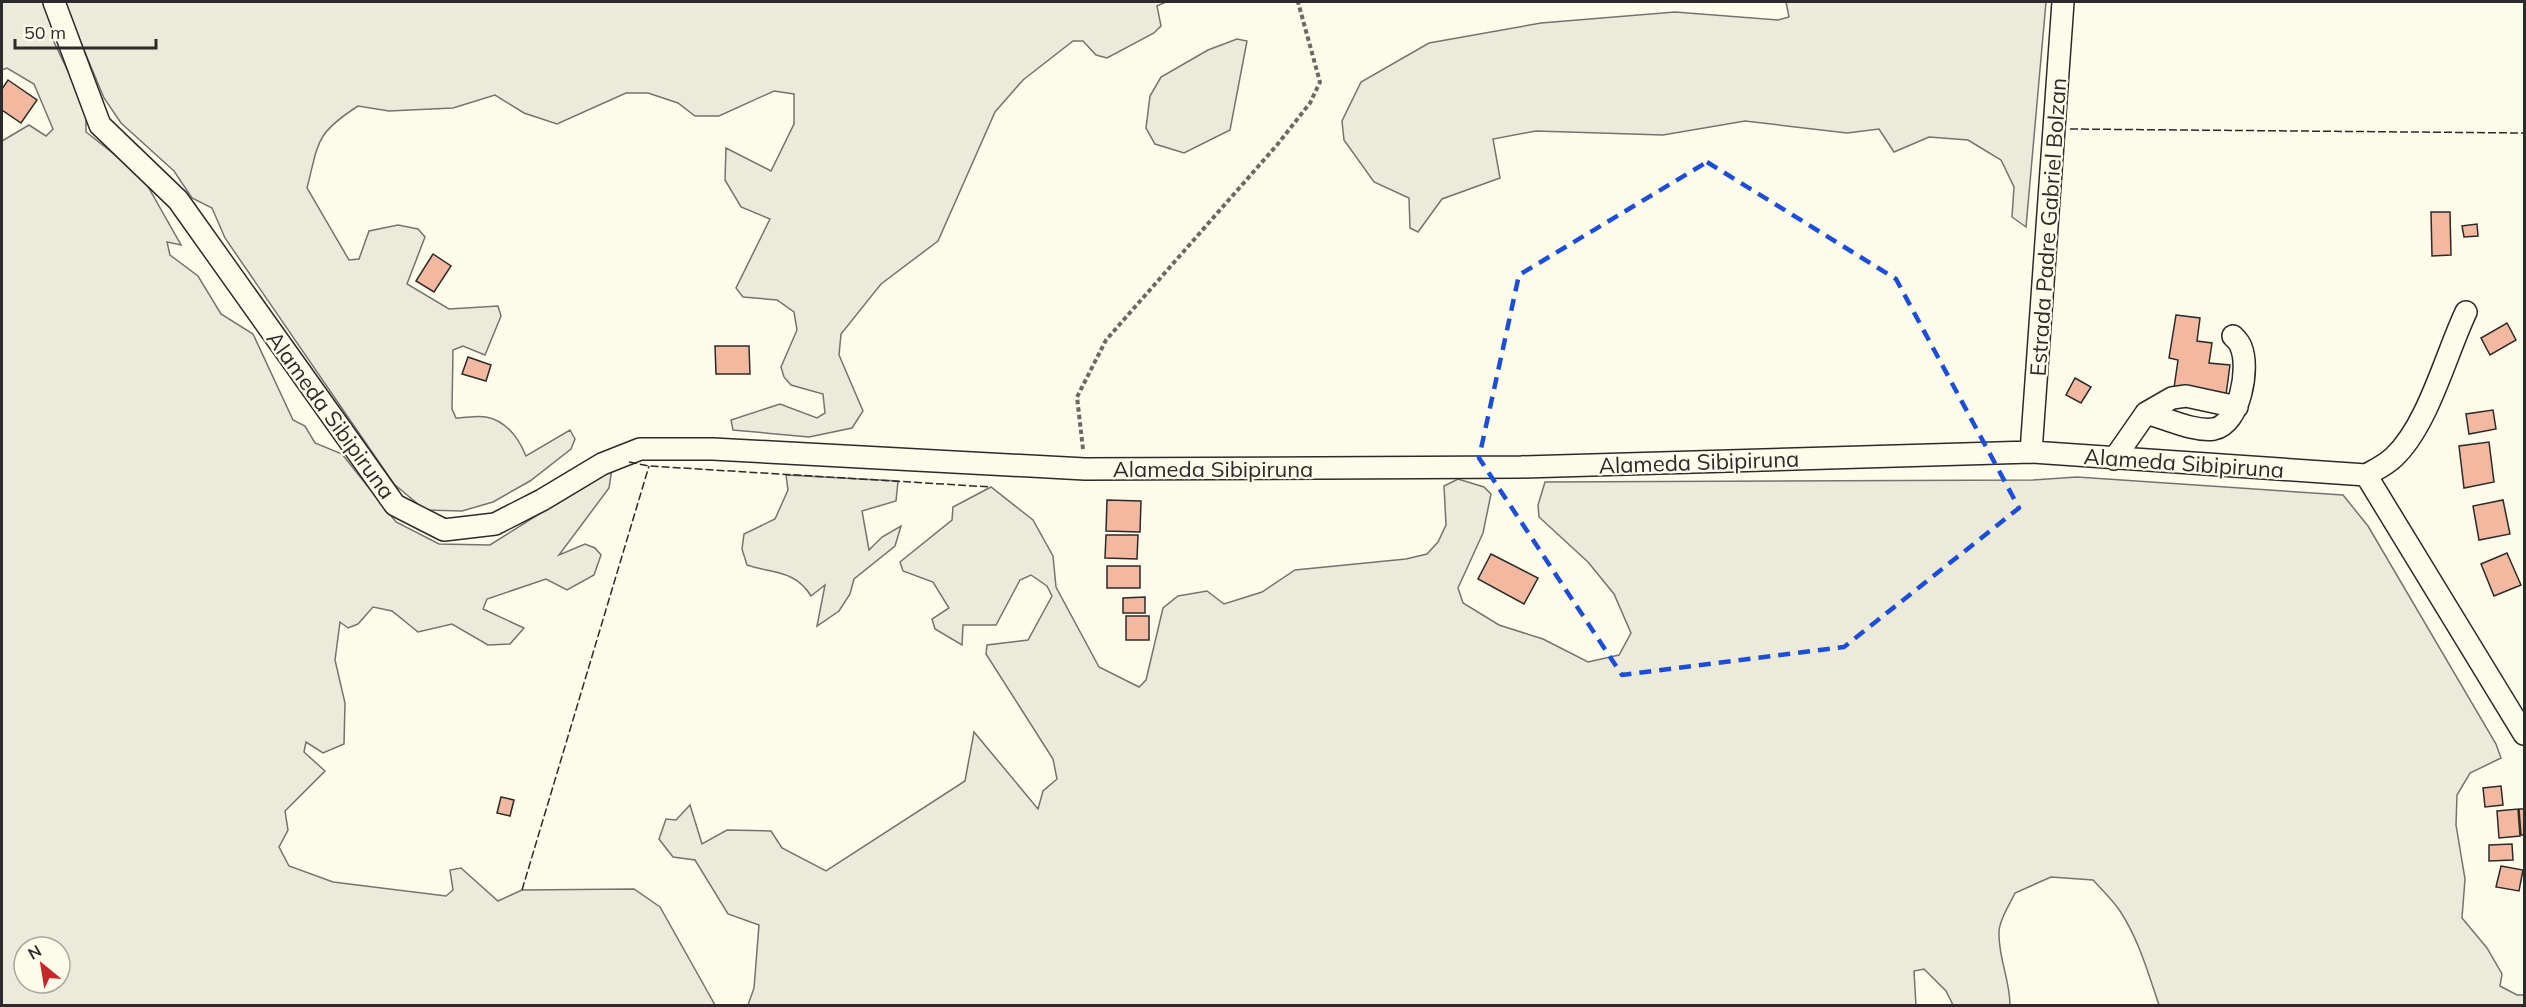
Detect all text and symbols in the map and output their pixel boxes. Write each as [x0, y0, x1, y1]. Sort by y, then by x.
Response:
scale bar [15, 12, 156, 50]
text: 50 m [24, 21, 66, 44]
street label: Estrada Padre Gabriel Bolzan [2024, 77, 2072, 377]
street label: Alameda Sibipiruna [261, 326, 401, 504]
street label: Alameda Sibipiruna [2083, 442, 2285, 484]
street label: Alameda Sibipiruna [1598, 445, 1800, 479]
street label: Alameda Sibipiruna [1113, 455, 1313, 483]
north arrow [12, 935, 72, 995]
text: N [24, 940, 45, 964]

